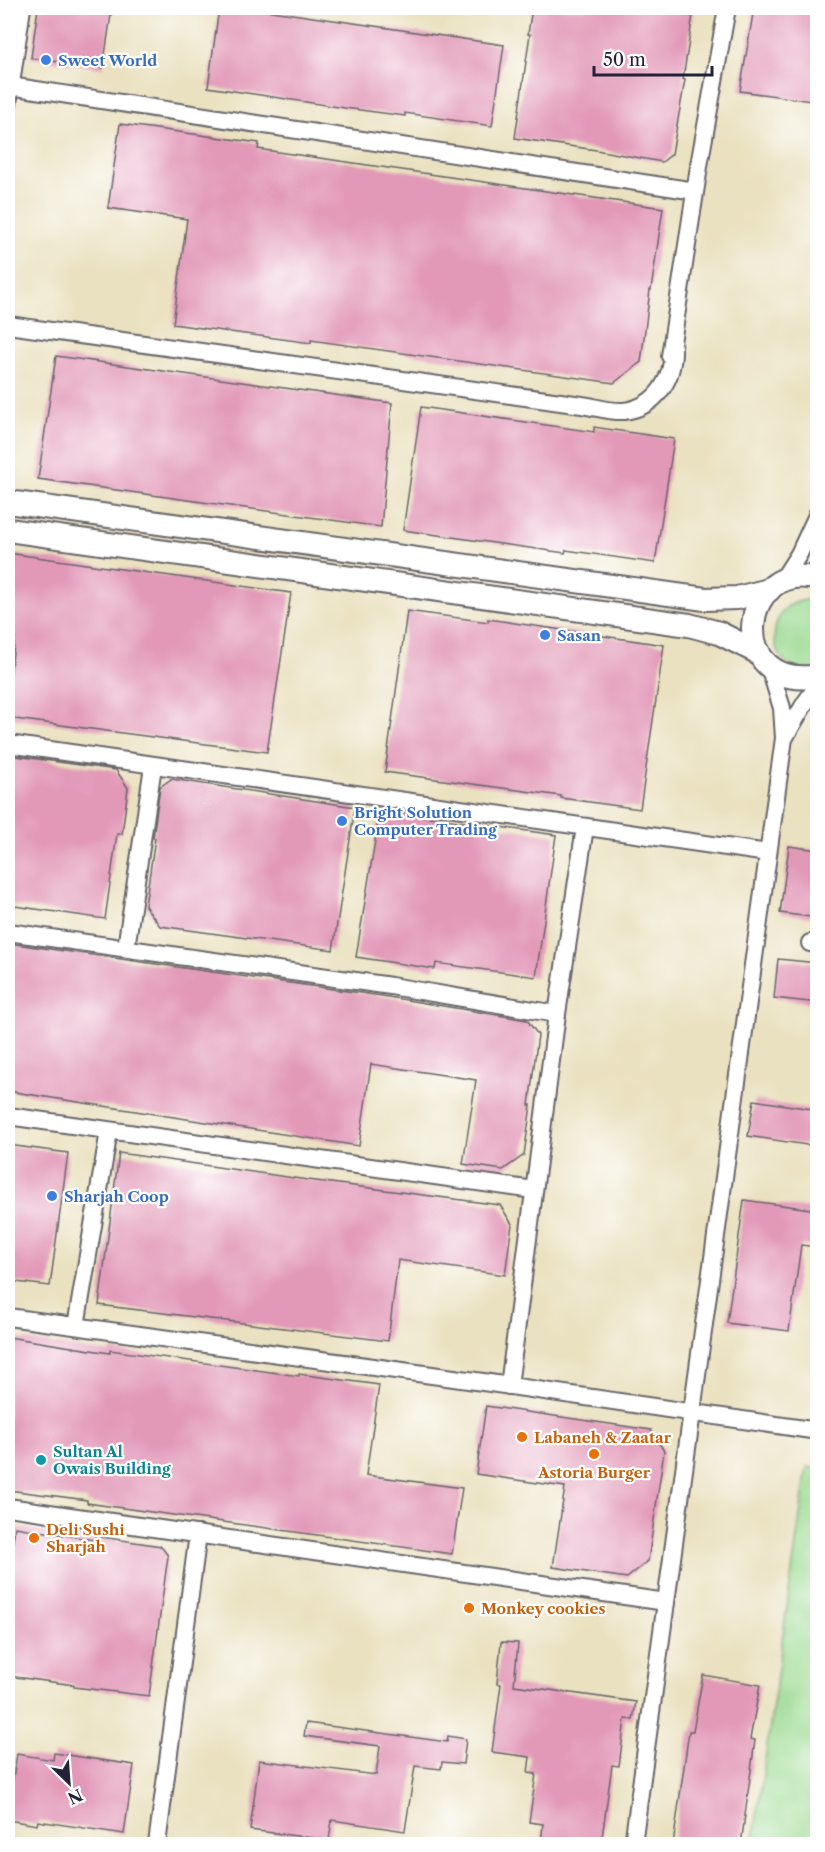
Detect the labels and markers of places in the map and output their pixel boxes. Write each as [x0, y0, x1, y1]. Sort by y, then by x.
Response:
place label: Sweet World [58, 51, 157, 70]
marker: Sweet World [39, 53, 53, 67]
place label: Sasan [557, 626, 602, 645]
marker: Sasan [538, 628, 552, 642]
place label: Bright Solution Computer Trading [354, 803, 497, 839]
marker: Bright Solution Computer Trading [335, 814, 349, 828]
place label: Sharjah Coop [64, 1187, 169, 1206]
marker: Sharjah Coop [45, 1189, 59, 1203]
place label: Labaneh & Zaatar [534, 1428, 672, 1447]
marker: Labaneh & Zaatar [515, 1430, 529, 1444]
place label: Sultan Al Owais Building [53, 1442, 171, 1478]
marker: Astoria Burger [587, 1447, 601, 1461]
marker: Sultan Al Owais Building [34, 1453, 48, 1467]
place label: Astoria Burger [537, 1463, 651, 1482]
place label: Deli Sushi Sharjah [46, 1520, 125, 1556]
marker: Deli Sushi Sharjah [27, 1531, 41, 1545]
place label: Monkey cookies [481, 1599, 606, 1618]
marker: Monkey cookies [462, 1601, 476, 1615]

